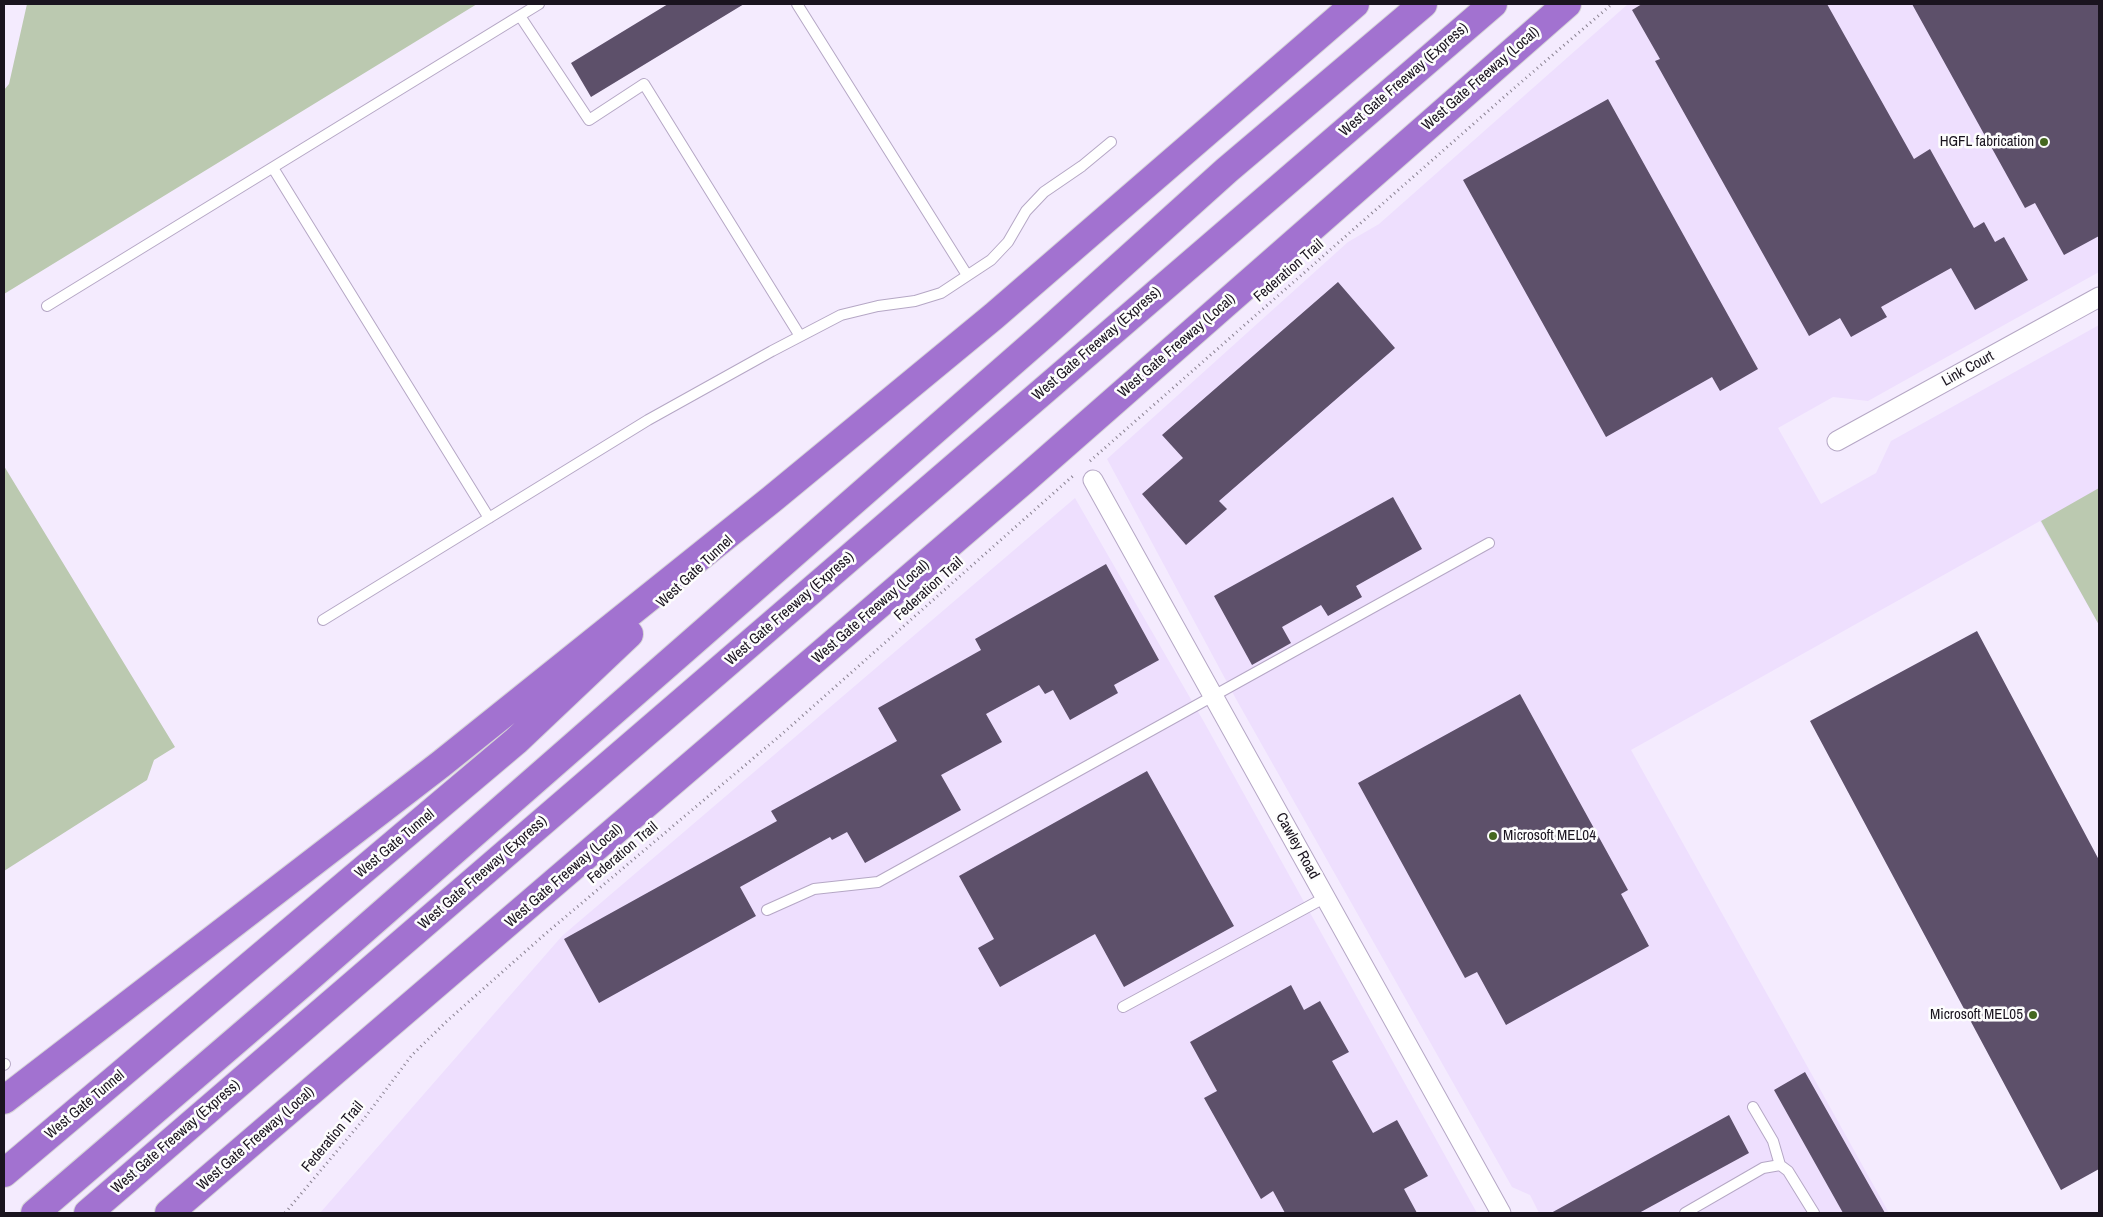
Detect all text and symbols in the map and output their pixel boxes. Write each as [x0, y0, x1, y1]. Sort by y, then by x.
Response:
street label: West Gate Freeway (Express) [1336, 19, 1472, 141]
street label: West Gate Freeway (Local) [1419, 23, 1543, 135]
place label: HGFL fabrication [1940, 133, 2034, 151]
marker: HGFL fabrication [2038, 136, 2050, 148]
street label: Federation Trail [1250, 236, 1328, 306]
street label: West Gate Freeway (Express) [1029, 283, 1165, 405]
street label: West Gate Freeway (Local) [1115, 290, 1239, 402]
street label: Link Court [1939, 347, 1997, 391]
street label: West Gate Tunnel [653, 532, 737, 612]
street label: West Gate Freeway (Express) [722, 548, 858, 670]
street label: Federation Trail [891, 553, 967, 625]
street label: West Gate Freeway (Local) [809, 556, 933, 668]
street label: West Gate Tunnel [352, 806, 438, 882]
street label: Cawley Road [1271, 810, 1323, 882]
street label: West Gate Freeway (Express) [415, 812, 551, 934]
street label: Federation Trail [584, 818, 662, 888]
street label: West Gate Freeway (Local) [502, 820, 626, 932]
place label: Microsoft MEL04 [1503, 827, 1596, 845]
marker: Microsoft MEL04 [1487, 830, 1499, 842]
place label: Microsoft MEL05 [1930, 1006, 2023, 1024]
marker: Microsoft MEL05 [2027, 1009, 2039, 1021]
street label: West Gate Tunnel [42, 1067, 128, 1143]
street label: West Gate Freeway (Express) [108, 1076, 244, 1198]
street label: West Gate Freeway (Local) [194, 1083, 318, 1195]
street label: Federation Trail [298, 1098, 368, 1176]

